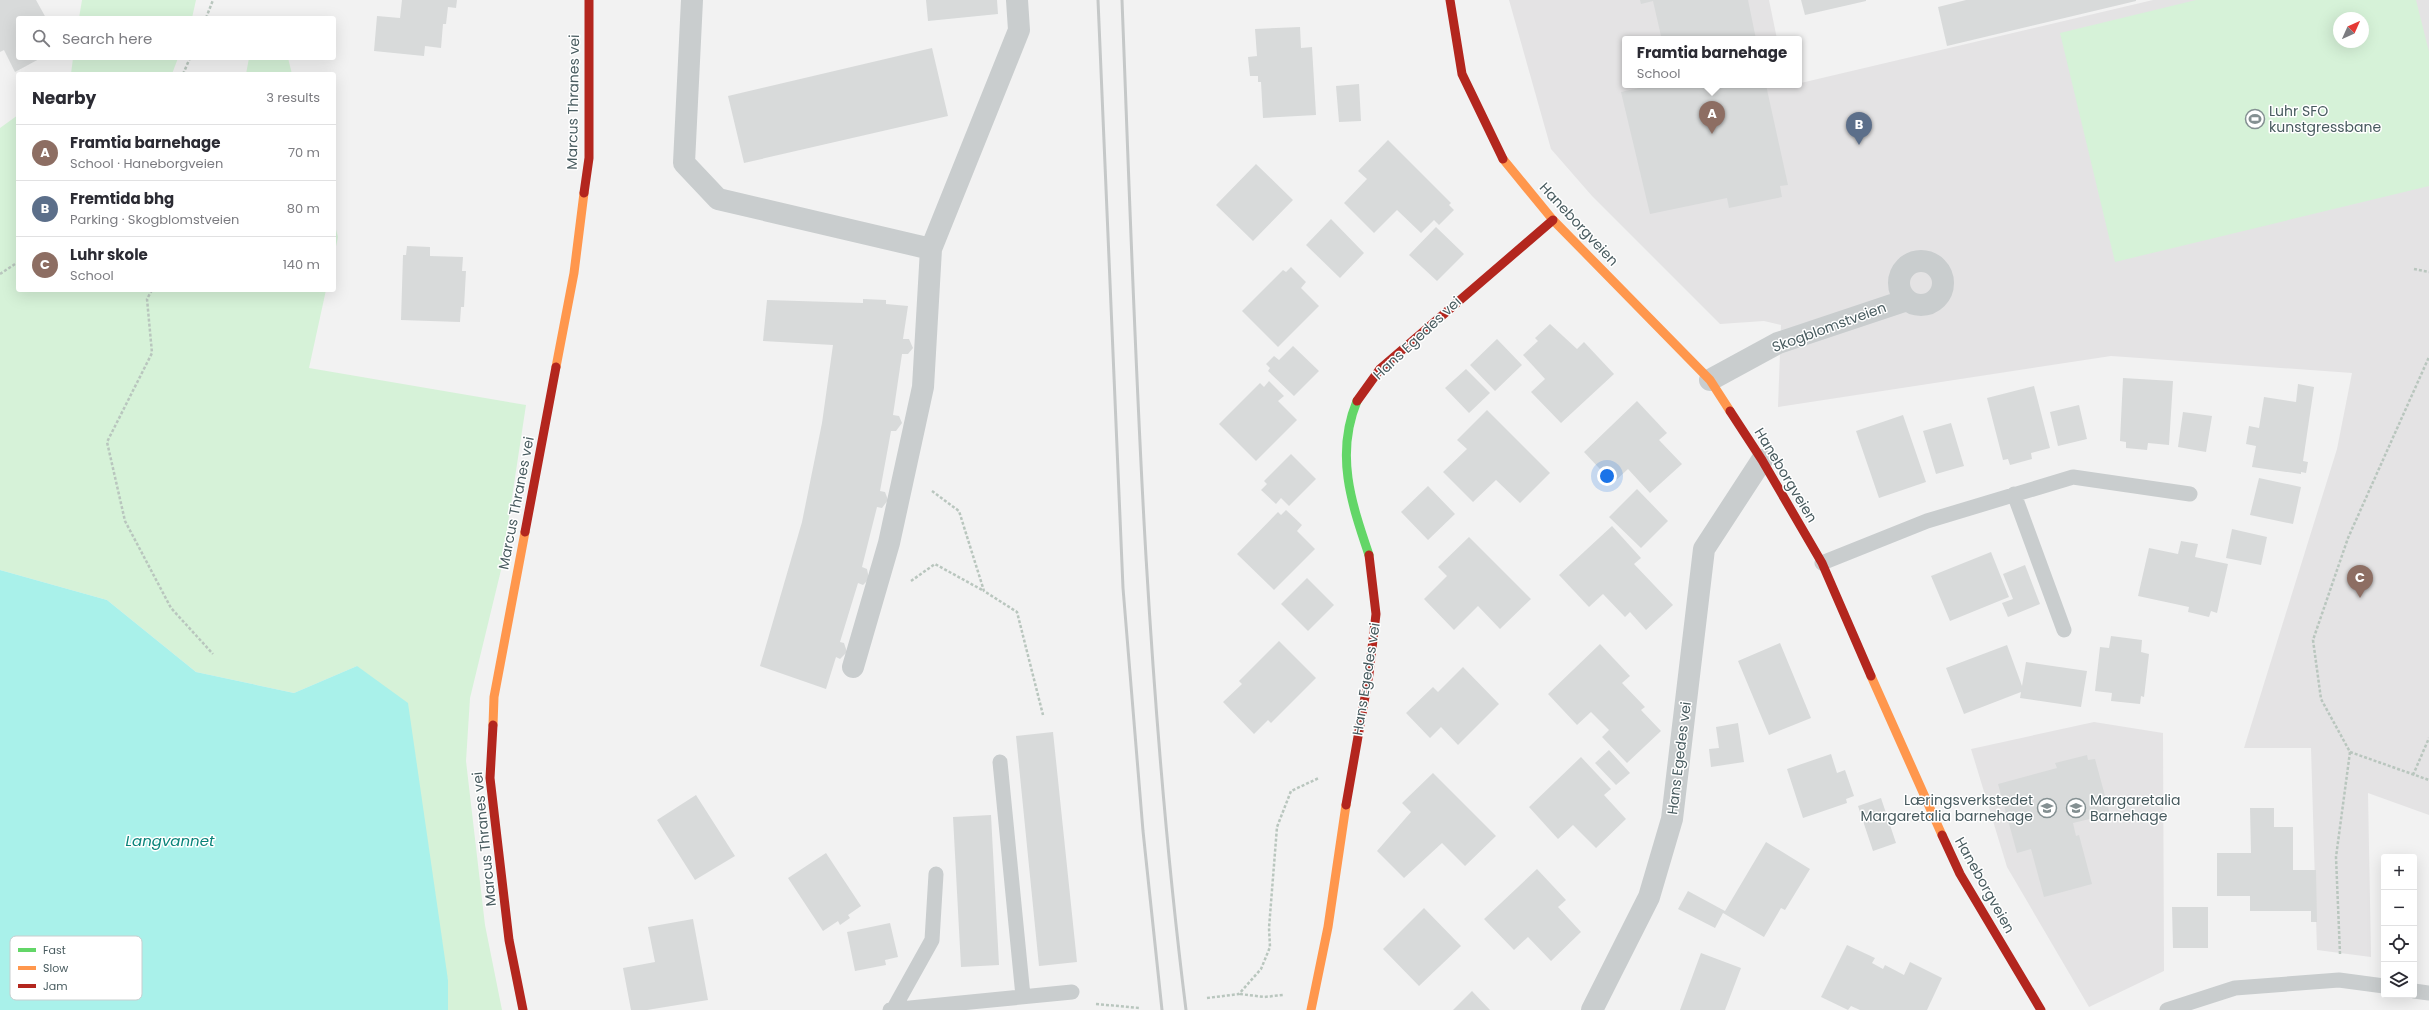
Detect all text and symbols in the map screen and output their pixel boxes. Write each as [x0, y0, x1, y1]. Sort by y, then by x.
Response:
north arrow [2333, 12, 2369, 48]
search box [16, 16, 336, 60]
icon: search [30, 27, 52, 49]
text: Search here [62, 28, 152, 49]
street label: Marcus Thranes vei [562, 34, 584, 170]
popup [1622, 36, 1802, 88]
text: Framtia barnehage [1637, 42, 1787, 63]
text: School [1637, 64, 1680, 83]
text: Nearby [32, 86, 96, 110]
text: 3 results [266, 88, 320, 107]
pin: A [1699, 101, 1725, 134]
place label: Luhr SFO kunstgressbane [2269, 101, 2381, 137]
sports icon: Luhr SFO kunstgressbane [2244, 108, 2266, 130]
pin: B [1846, 112, 1872, 145]
text: Framtia barnehage [70, 132, 220, 153]
text: A [40, 143, 50, 162]
text: 70 m [288, 143, 320, 162]
text: School · Haneborgveien [70, 154, 223, 173]
street label: Haneborgveien [1535, 178, 1623, 270]
text: Fremtida bhg [70, 188, 174, 209]
text: B [41, 199, 49, 218]
text: 80 m [287, 199, 320, 218]
text: Parking · Skogblomstveien [70, 210, 239, 229]
text: Luhr skole [70, 244, 148, 265]
text: C [40, 255, 50, 274]
text: 140 m [283, 255, 320, 274]
text: School [70, 266, 114, 285]
street label: Hans Egedes vei [1369, 292, 1465, 384]
street label: Skogblomstveien [1769, 297, 1889, 357]
street label: Haneborgveien [1750, 424, 1822, 526]
street label: Marcus Thranes vei [493, 435, 539, 571]
your location [1597, 466, 1617, 486]
pin: C [2347, 565, 2373, 598]
street label: Hans Egedes vei [1347, 621, 1385, 737]
street label: Hans Egedes vei [1662, 700, 1696, 816]
street label: Marcus Thranes vei [467, 771, 501, 907]
place label: Læringsverkstedet Margaretalia barnehage [1860, 790, 2033, 826]
place label: Margaretalia Barnehage [2090, 790, 2180, 826]
school or university icon: Læringsverkstedet Margaretalia barnehage [2036, 797, 2058, 819]
school or university icon: Margaretalia Barnehage [2065, 797, 2087, 819]
water label: Langvannet [126, 830, 215, 851]
street label: Haneborgveien [1950, 833, 2020, 937]
map controls [2381, 854, 2417, 998]
button: + [2381, 854, 2417, 890]
button: − [2381, 890, 2417, 926]
button: locate [2381, 926, 2417, 962]
legend [10, 936, 142, 1000]
text: Fast [43, 942, 66, 958]
text: Slow [43, 960, 68, 976]
button: layers [2381, 962, 2417, 998]
text: Jam [43, 978, 68, 994]

